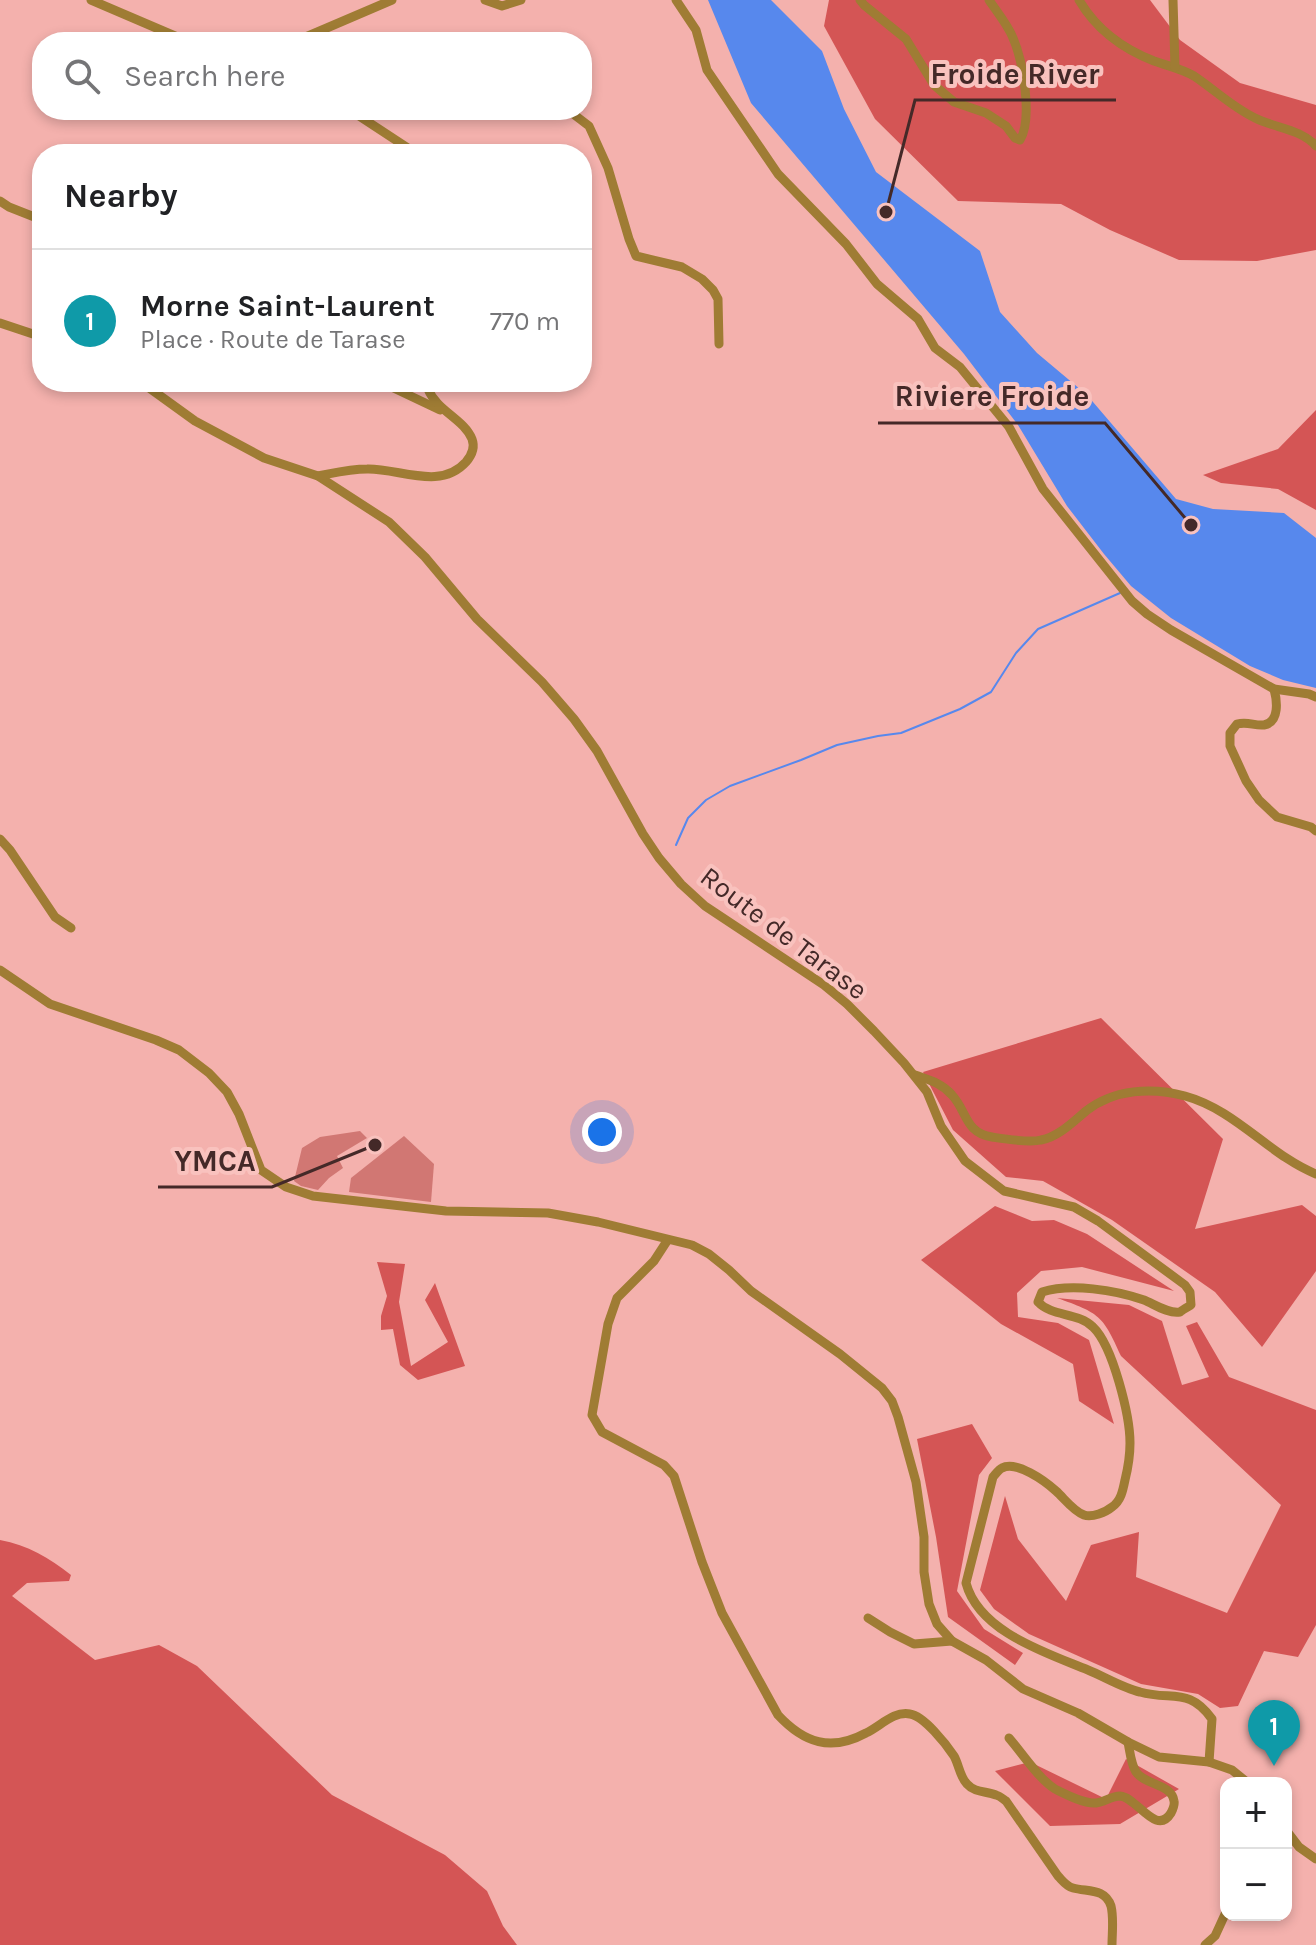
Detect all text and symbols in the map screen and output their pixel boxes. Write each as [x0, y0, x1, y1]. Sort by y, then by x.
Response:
search box [32, 32, 592, 120]
callout: Froide River [915, 46, 1116, 100]
icon: search [60, 54, 104, 98]
text: Froide River [930, 56, 1100, 92]
text: Search here [124, 58, 285, 94]
text: Nearby [64, 176, 178, 216]
text: Morne Saint-Laurent [140, 288, 435, 324]
text: 1 [85, 306, 95, 337]
text: 770 m [490, 306, 560, 337]
text: Place · Route de Tarase [140, 324, 406, 355]
callout: Riviere Froide [878, 369, 1105, 423]
text: Riviere Froide [894, 378, 1090, 414]
street label: Route de Tarase [694, 860, 874, 1006]
your location [582, 1112, 622, 1152]
callout: YMCA [158, 1133, 272, 1187]
text: YMCA [174, 1143, 256, 1179]
pin: 1 [1248, 1700, 1300, 1766]
map controls [1220, 1777, 1292, 1921]
button: + [1220, 1777, 1292, 1849]
button: − [1220, 1849, 1292, 1921]

